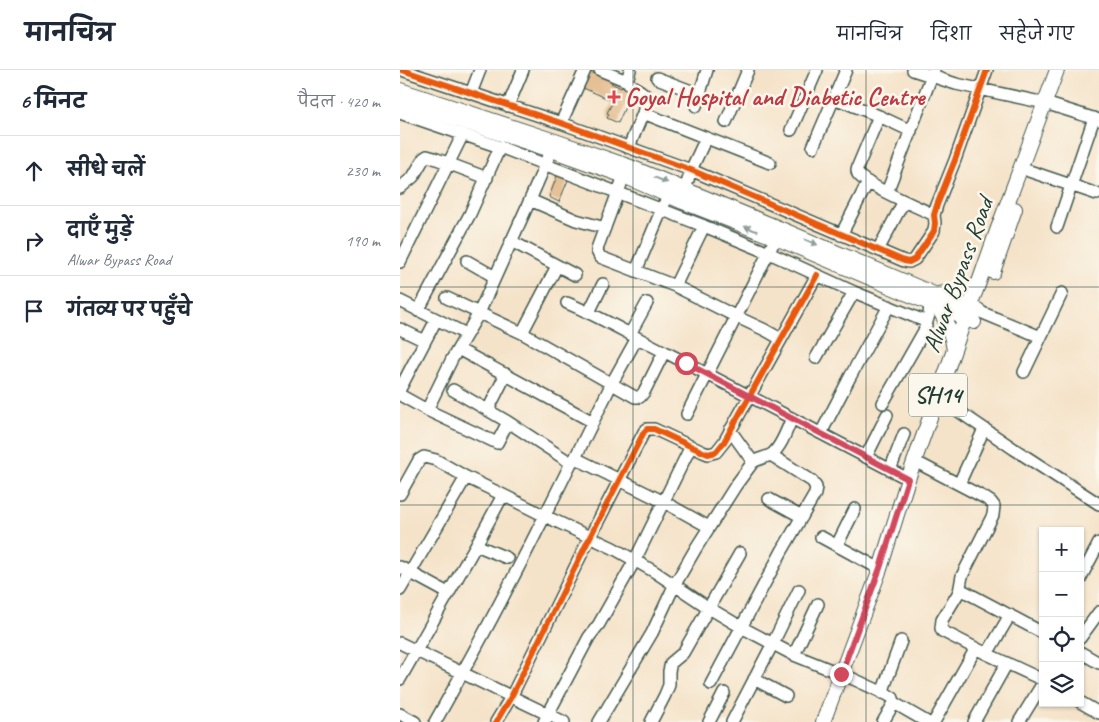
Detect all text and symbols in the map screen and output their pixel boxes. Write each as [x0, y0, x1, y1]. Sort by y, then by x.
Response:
text: मानचित्र [25, 18, 114, 48]
text: मानचित्र [837, 23, 903, 45]
text: दिशा [931, 23, 971, 45]
text: सहेजे गए [999, 23, 1074, 45]
place label: Goyal Hospital and Diabetic Centre [625, 81, 926, 113]
text: 6 मिनट [20, 88, 86, 114]
marker: Goyal Hospital and Diabetic Centre [607, 90, 621, 104]
text: पैदल · 420 m [298, 92, 380, 112]
icon: ahead [20, 157, 48, 185]
text: सीधे चलें [67, 158, 145, 182]
text: 230 m [346, 161, 380, 181]
one-way arrow [654, 176, 669, 184]
street label: Alwar Bypass Road [915, 189, 1002, 357]
text: दाएँ मुड़ें [67, 218, 133, 242]
one-way arrow [744, 225, 759, 232]
icon: right [20, 227, 48, 255]
text: 190 m [346, 231, 380, 251]
one-way arrow [804, 238, 818, 246]
text: Alwar Bypass Road [67, 250, 171, 270]
icon: arrive [20, 297, 48, 325]
text: गंतव्य पर पहुँचे [67, 298, 192, 322]
route start [675, 352, 698, 375]
road number: SH14 [909, 374, 967, 416]
map controls [1039, 527, 1084, 707]
button: + [1039, 527, 1084, 572]
button: − [1039, 572, 1084, 617]
button: locate [1039, 617, 1084, 662]
button: layers [1039, 662, 1084, 707]
route end [830, 663, 853, 686]

